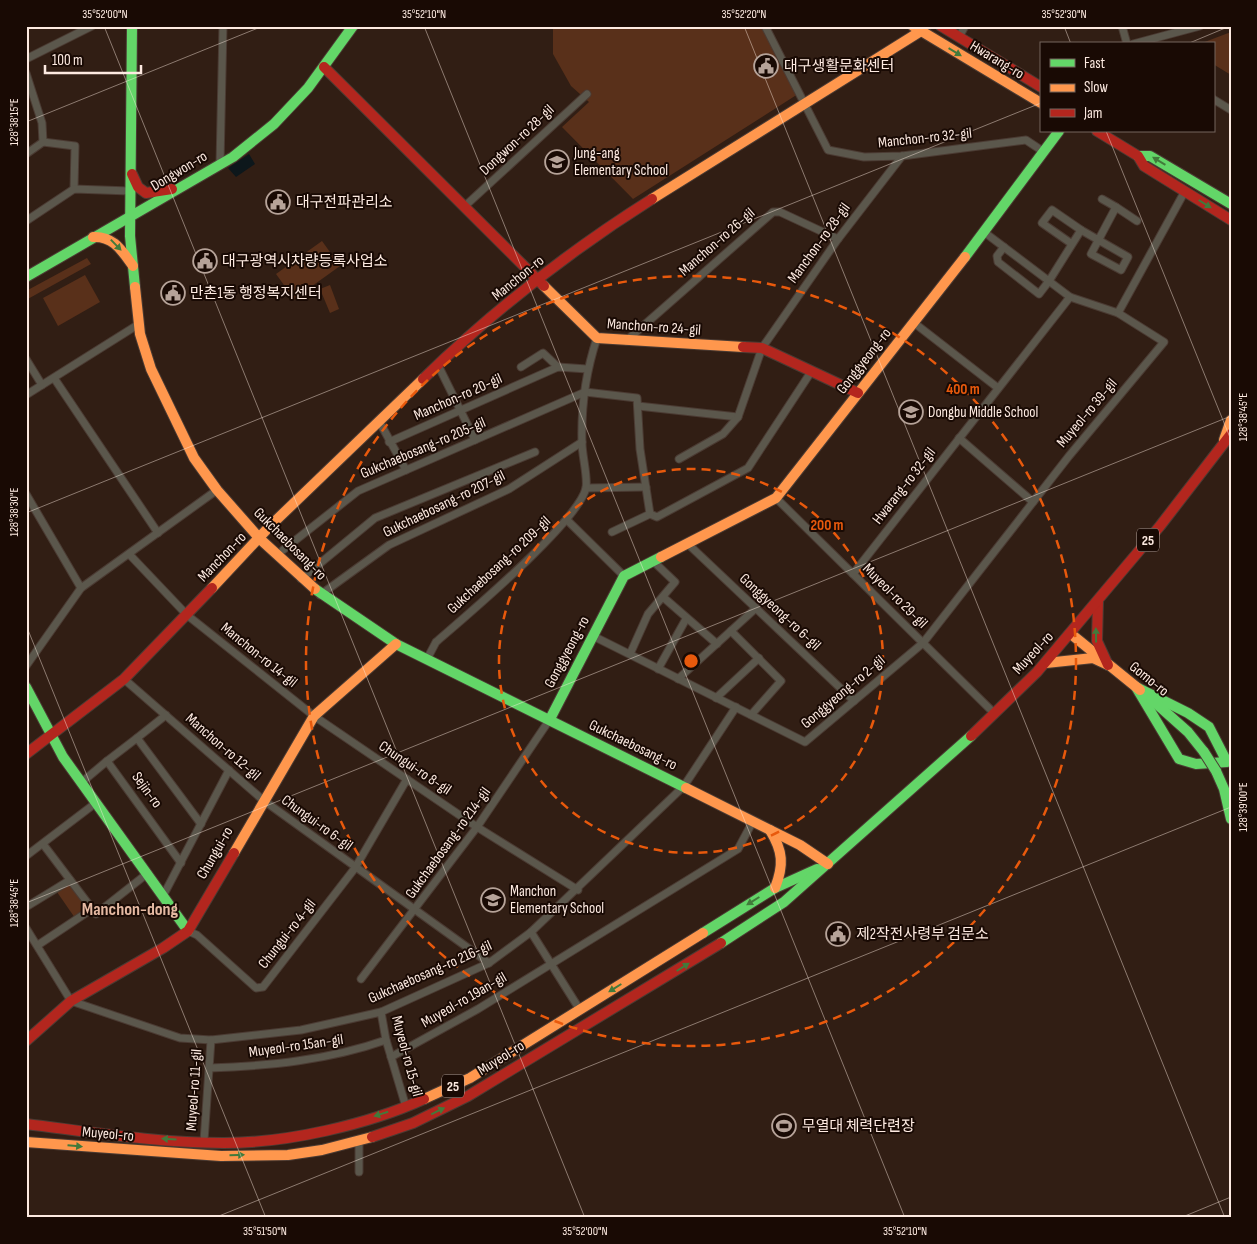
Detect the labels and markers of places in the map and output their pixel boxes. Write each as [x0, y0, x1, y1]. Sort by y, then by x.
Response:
public building icon: 대구생활문화센터 [753, 53, 779, 79]
place label: 대구생활문화센터 [784, 57, 894, 76]
place label: Jung-ang Elementary School [573, 144, 668, 180]
school or university icon: Jung-ang Elementary School [544, 149, 570, 175]
public building icon: 대구전파관리소 [265, 189, 291, 215]
place label: 대구전파관리소 [296, 193, 393, 212]
public building icon: 대구광역시차량등록사업소 [192, 248, 218, 274]
place label: 대구광역시차량등록사업소 [222, 252, 388, 271]
public building icon: 만촌1동 행정복지센터 [160, 280, 186, 306]
place label: 만촌1동 행정복지센터 [190, 284, 322, 303]
school or university icon: Dongbu Middle School [898, 399, 924, 425]
place label: Dongbu Middle School [928, 403, 1038, 422]
centre of rings [682, 652, 700, 670]
place label: Manchon Elementary School [510, 882, 604, 918]
school or university icon: Manchon Elementary School [480, 887, 506, 913]
public building icon: 제2작전사령부 검문소 [825, 921, 851, 947]
place label: 제2작전사령부 검문소 [856, 925, 989, 944]
sports icon: 무열대 체력단련장 [771, 1113, 797, 1139]
place label: 무열대 체력단련장 [802, 1117, 915, 1136]

